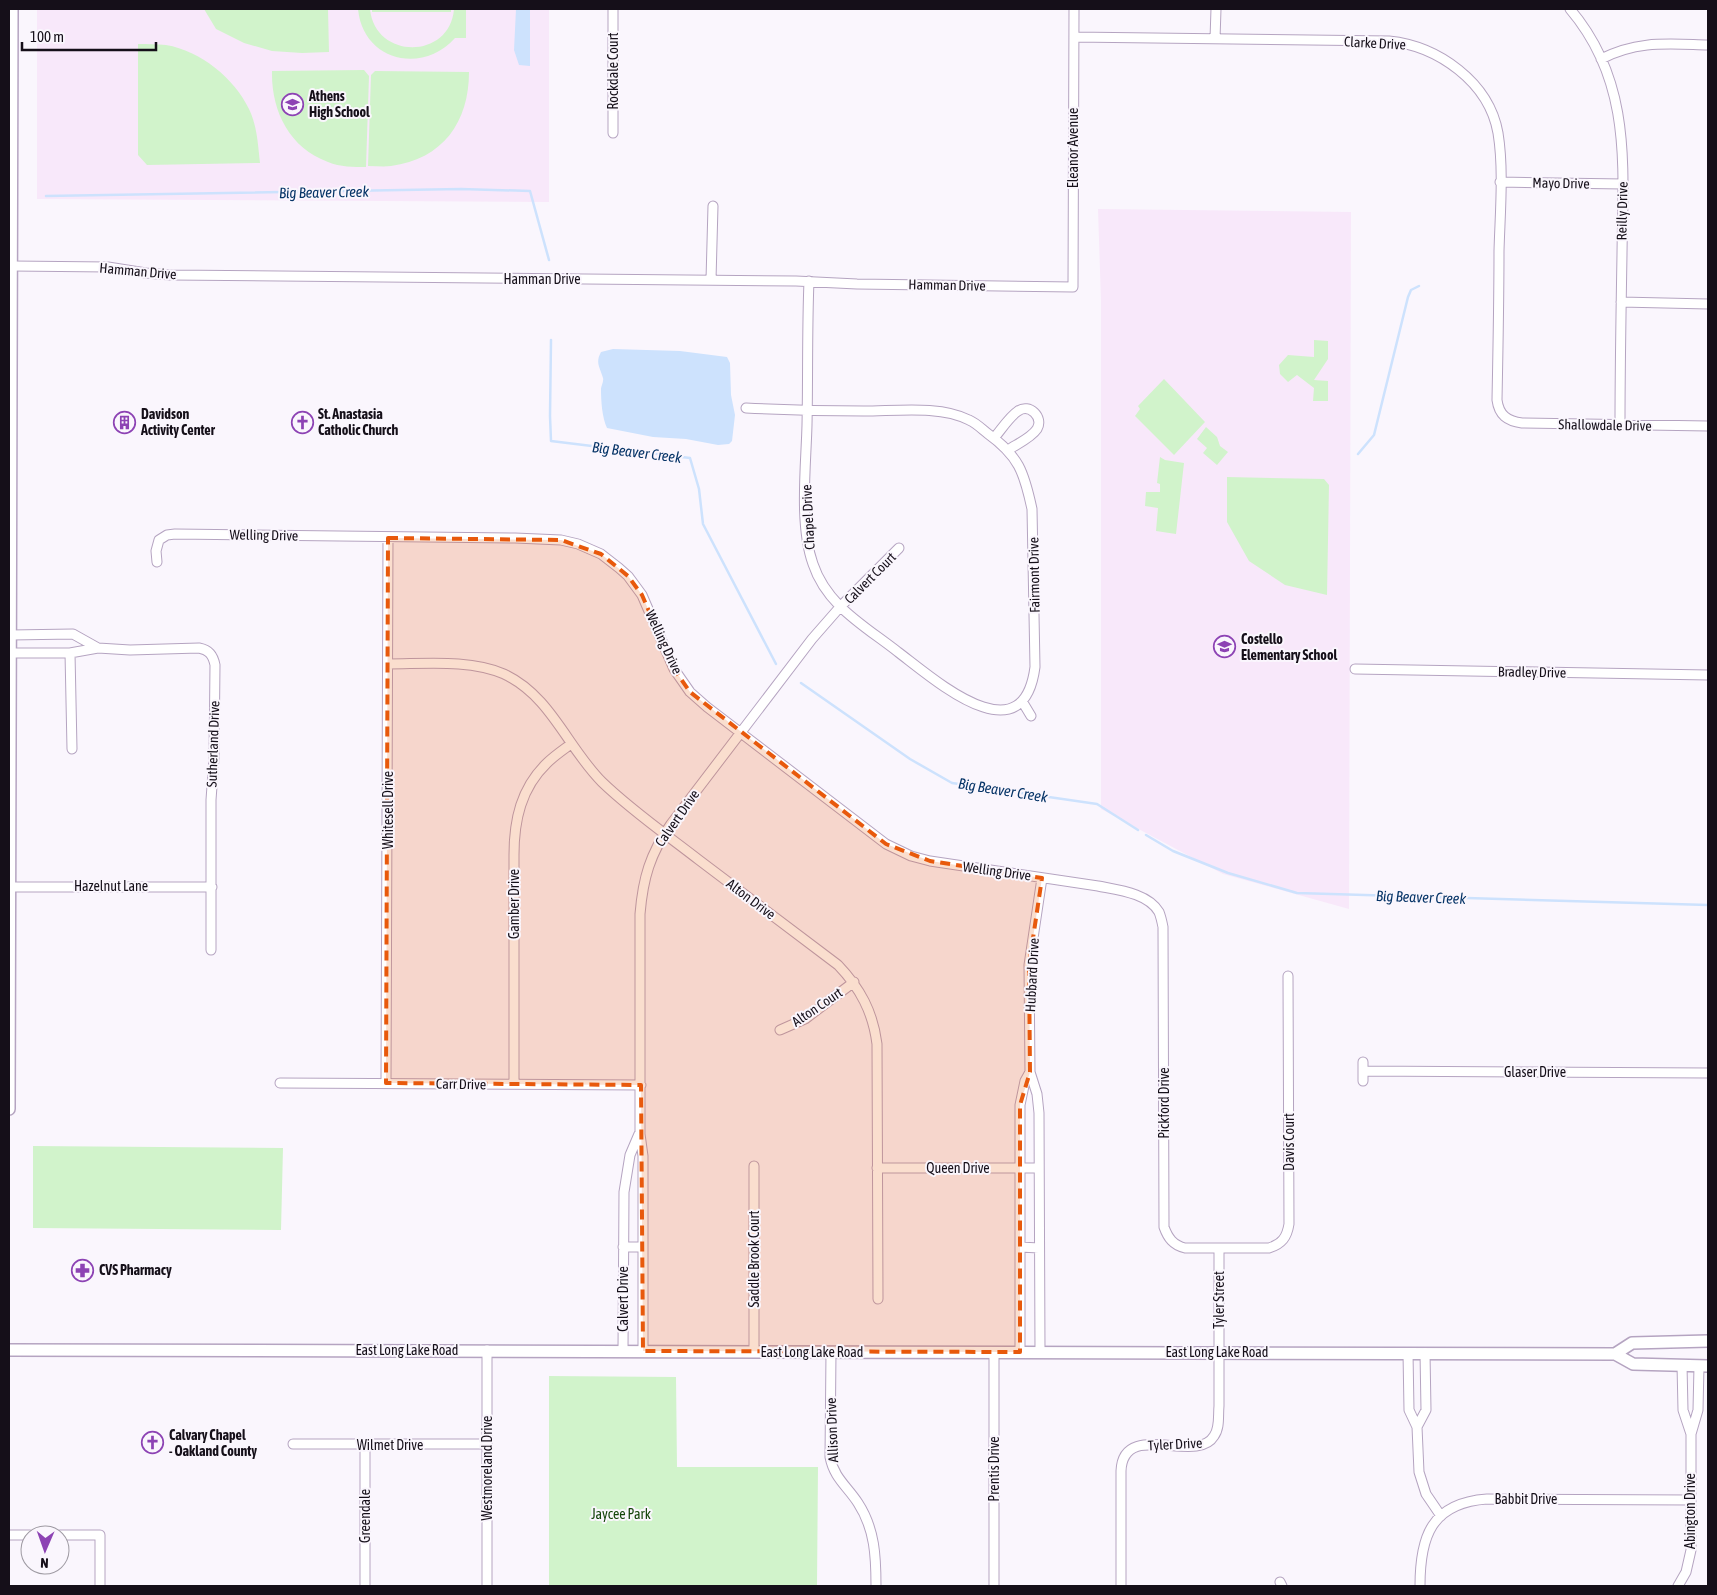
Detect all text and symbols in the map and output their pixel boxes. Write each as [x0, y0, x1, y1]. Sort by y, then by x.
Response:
scale bar [22, 20, 156, 52]
text: 100 m [30, 28, 64, 45]
street label: Rockdale Court [605, 32, 621, 110]
street label: Clarke Drive [1344, 33, 1406, 53]
place label: Athens High School [308, 88, 370, 120]
school or university icon: Athens High School [281, 92, 305, 116]
street label: Eleanor Avenue [1065, 108, 1081, 188]
street label: Mayo Drive [1532, 175, 1590, 191]
street label: Reilly Drive [1613, 182, 1631, 240]
water label: Big Beaver Creek [279, 183, 370, 201]
street label: Hamman Drive [99, 260, 177, 282]
street label: Hamman Drive [503, 271, 581, 287]
street label: Hamman Drive [908, 276, 986, 294]
place label: Davidson Activity Center [140, 406, 216, 438]
place label: St. Anastasia Catholic Church [318, 406, 398, 438]
building icon: Davidson Activity Center [113, 410, 137, 434]
church icon: St. Anastasia Catholic Church [290, 410, 314, 434]
street label: Shallowdale Drive [1558, 416, 1652, 434]
water label: Big Beaver Creek [591, 438, 683, 466]
street label: Chapel Drive [798, 484, 818, 550]
street label: Welling Drive [230, 526, 298, 544]
street label: Fairmont Drive [1025, 537, 1043, 613]
street label: Calvert Court [841, 549, 899, 607]
street label: Welling Drive [642, 608, 686, 676]
place label: Costello Elementary School [1241, 631, 1337, 663]
school or university icon: Costello Elementary School [1213, 635, 1237, 659]
street label: Bradley Drive [1498, 663, 1566, 681]
street label: Sutherland Drive [203, 700, 223, 788]
street label: Whitesell Drive [380, 771, 396, 849]
water label: Big Beaver Creek [957, 775, 1049, 806]
street label: Calvert Drive [652, 787, 702, 849]
street label: Welling Drive [962, 858, 1032, 884]
street label: Gamber Drive [506, 869, 522, 939]
street label: Alton Drive [723, 875, 779, 923]
street label: Hazelnut Lane [74, 878, 148, 894]
water label: Big Beaver Creek [1376, 887, 1467, 907]
street label: Hubbard Drive [1022, 937, 1042, 1013]
street label: Alton Court [789, 984, 845, 1030]
street label: Glaser Drive [1504, 1064, 1566, 1080]
street label: Pickford Drive [1156, 1067, 1172, 1139]
street label: Carr Drive [436, 1076, 486, 1092]
street label: Davis Court [1281, 1113, 1297, 1171]
street label: Queen Drive [926, 1160, 990, 1176]
street label: Saddle Brook Court [746, 1210, 762, 1308]
pharmacy icon: CVS Pharmacy [71, 1258, 95, 1282]
place label: CVS Pharmacy [99, 1262, 172, 1278]
street label: Calvert Drive [615, 1266, 631, 1332]
street label: Tyler Street [1211, 1271, 1227, 1329]
street label: East Long Lake Road [356, 1342, 458, 1358]
street label: East Long Lake Road [761, 1344, 863, 1360]
street label: East Long Lake Road [1166, 1344, 1268, 1360]
street label: Allison Drive [823, 1397, 841, 1463]
street label: Westmoreland Drive [479, 1416, 495, 1520]
place label: Calvary Chapel - Oakland County [169, 1427, 257, 1459]
church icon: Calvary Chapel - Oakland County [141, 1431, 165, 1455]
street label: Tyler Drive [1147, 1435, 1203, 1453]
street label: Prentis Drive [986, 1436, 1002, 1502]
street label: Wilmet Drive [357, 1437, 423, 1453]
street label: Abington Drive [1682, 1473, 1698, 1549]
street label: Greendale [357, 1489, 373, 1543]
street label: Babbit Drive [1495, 1491, 1557, 1507]
park label: Jaycee Park [591, 1506, 651, 1522]
north arrow [20, 1525, 70, 1575]
text: N [40, 1555, 49, 1571]

